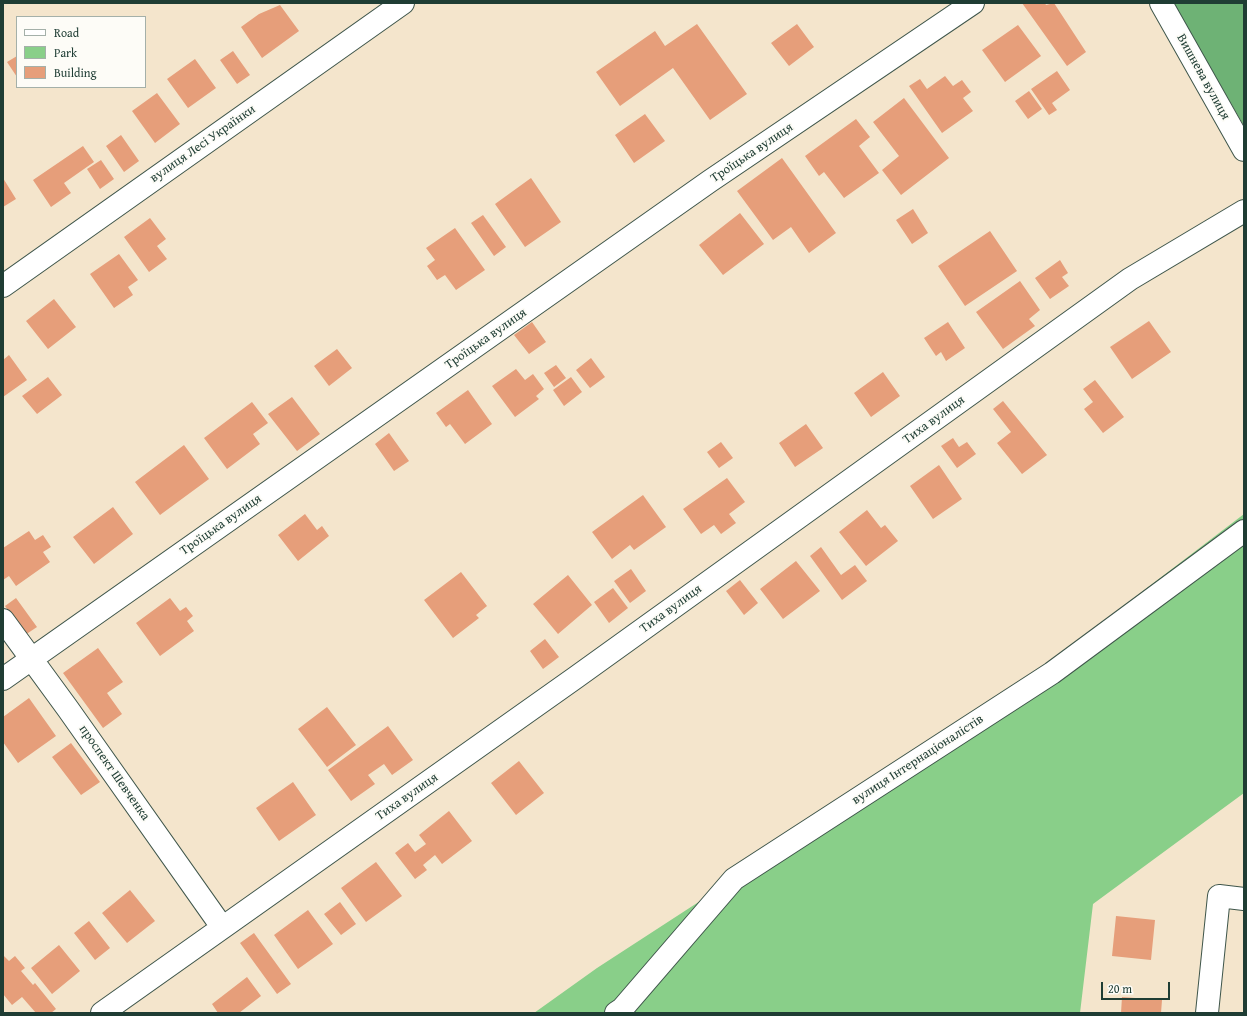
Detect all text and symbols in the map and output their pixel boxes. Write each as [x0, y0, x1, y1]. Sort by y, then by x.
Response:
legend [16, 16, 146, 88]
text: Road [54, 24, 79, 41]
street label: Вишнева вулиця [1173, 31, 1233, 123]
text: Park [54, 44, 77, 61]
text: Building [54, 64, 97, 81]
street label: вулиця Лесі Українки [147, 102, 259, 186]
street label: Троїцька вулиця [708, 120, 796, 186]
street label: Троїцька вулиця [442, 305, 530, 373]
street label: Тиха вулиця [900, 392, 968, 448]
street label: Троїцька вулиця [177, 491, 265, 559]
street label: Тиха вулиця [637, 581, 705, 637]
street label: вулиця Інтернаціоналістів [849, 712, 987, 808]
street label: проспект Шевченка [75, 722, 153, 824]
street label: Тиха вулиця [373, 770, 441, 824]
scale bar [1103, 974, 1172, 1000]
text: 20 m [1108, 980, 1132, 997]

